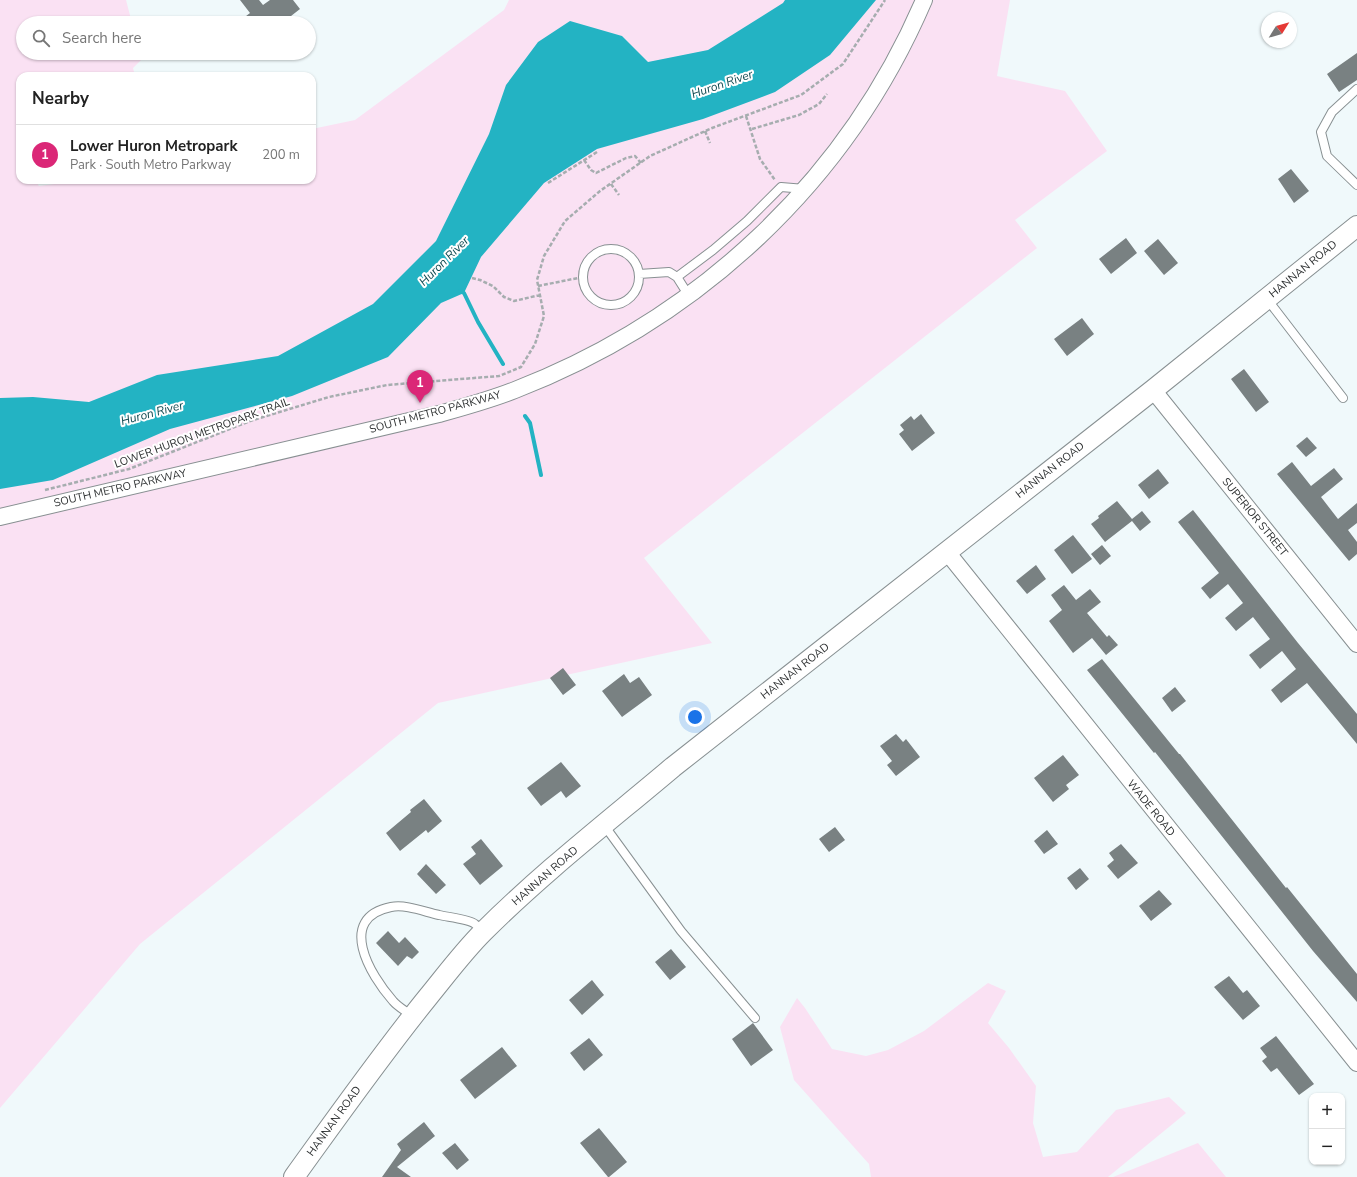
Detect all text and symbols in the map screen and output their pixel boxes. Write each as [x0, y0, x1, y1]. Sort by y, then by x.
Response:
north arrow [1261, 12, 1297, 48]
search box [16, 16, 316, 60]
icon: search [30, 27, 52, 49]
text: Search here [62, 28, 142, 48]
water label: Huron River [689, 66, 756, 102]
text: Nearby [32, 87, 89, 110]
text: Lower Huron Metropark [70, 136, 237, 156]
text: 1 [41, 146, 49, 164]
text: 200 m [262, 146, 300, 164]
text: Park · South Metro Parkway [70, 156, 231, 174]
water label: Huron River [416, 232, 473, 289]
street label: HANNAN ROAD [1266, 237, 1340, 301]
pin: 1 [407, 370, 433, 403]
street label: SOUTH METRO PARKWAY [368, 387, 503, 437]
street label: LOWER HURON METROPARK TRAIL [112, 394, 292, 472]
water label: Huron River [119, 397, 186, 429]
street label: HANNAN ROAD [1013, 438, 1087, 502]
street label: SOUTH METRO PARKWAY [52, 465, 188, 511]
street label: SUPERIOR STREET [1219, 475, 1292, 560]
street label: HANNAN ROAD [758, 639, 832, 703]
your location [685, 707, 705, 727]
street label: WADE ROAD [1124, 777, 1178, 839]
street label: HANNAN ROAD [509, 843, 581, 909]
street label: HANNAN ROAD [303, 1083, 365, 1159]
map controls [1309, 1093, 1345, 1165]
button: + [1309, 1093, 1345, 1129]
button: − [1309, 1129, 1345, 1165]

